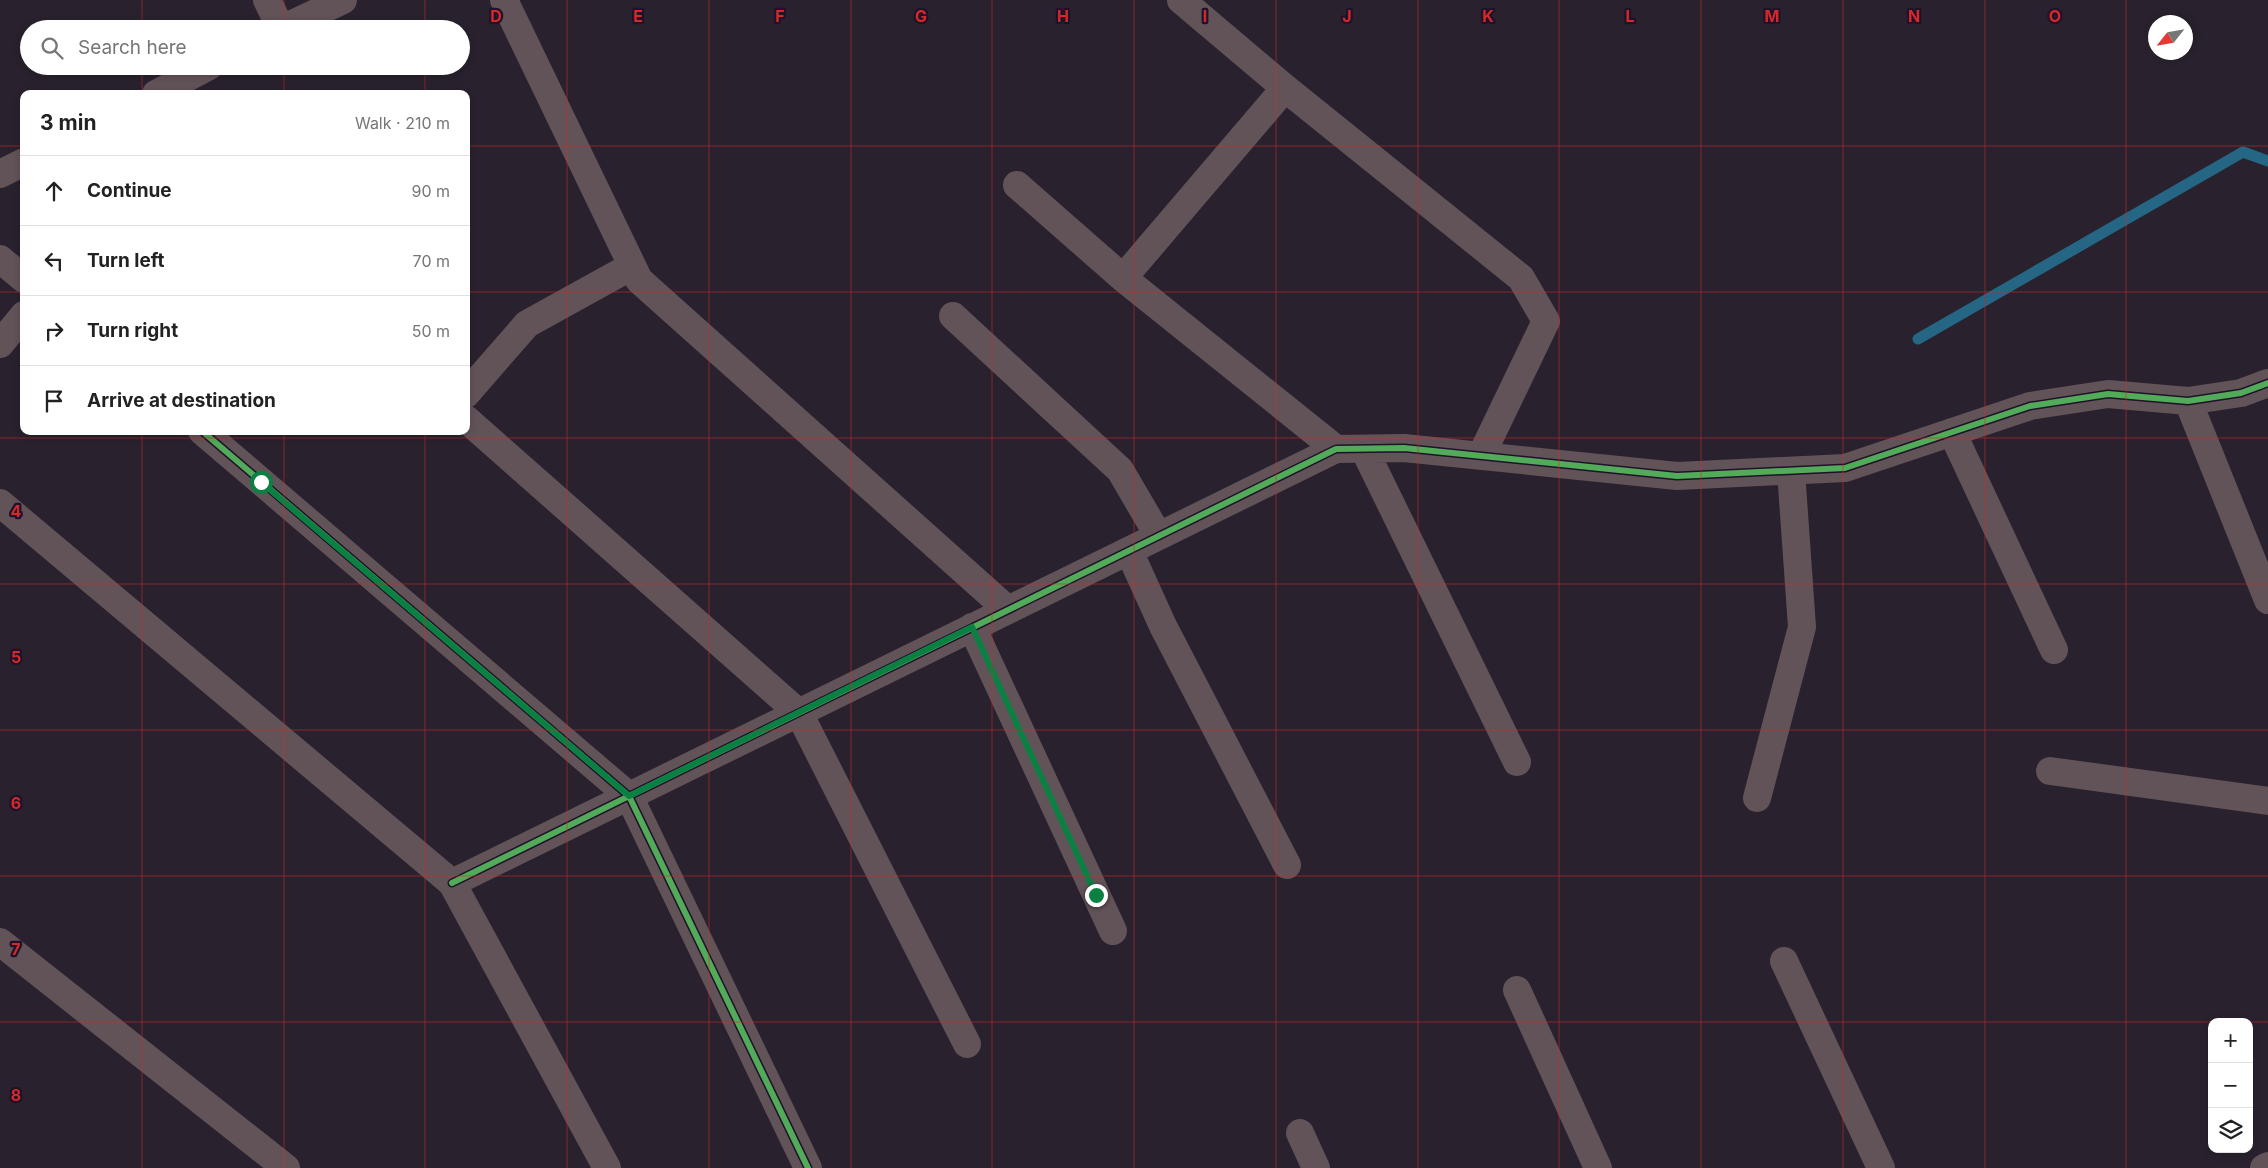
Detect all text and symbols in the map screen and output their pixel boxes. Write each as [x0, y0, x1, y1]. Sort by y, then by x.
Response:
text: D [490, 6, 502, 26]
text: E [633, 6, 643, 26]
text: F [775, 6, 785, 26]
text: G [915, 6, 927, 26]
text: H [1057, 6, 1069, 26]
text: I [1203, 6, 1207, 26]
text: J [1342, 6, 1352, 26]
text: K [1482, 6, 1494, 26]
text: L [1625, 6, 1635, 26]
text: M [1765, 6, 1779, 26]
text: N [1908, 6, 1920, 26]
text: O [2049, 6, 2061, 26]
north arrow [2148, 15, 2193, 60]
search box [20, 20, 470, 75]
icon: search [38, 34, 66, 62]
text: Search here [78, 36, 187, 59]
text: 3 min [40, 110, 96, 135]
text: Walk · 210 m [355, 113, 450, 133]
icon: ahead [40, 177, 68, 205]
text: Continue [87, 179, 172, 202]
text: 90 m [411, 181, 450, 201]
icon: left [40, 247, 68, 275]
text: Turn left [87, 249, 165, 272]
text: 70 m [413, 251, 450, 271]
icon: right [40, 317, 68, 345]
text: Turn right [87, 319, 178, 342]
text: 50 m [412, 321, 450, 341]
icon: arrive [40, 387, 68, 415]
text: Arrive at destination [87, 389, 276, 412]
route start [250, 471, 273, 494]
text: 4 [11, 501, 22, 521]
text: 5 [11, 647, 21, 667]
text: 6 [11, 793, 21, 813]
route end [1085, 884, 1108, 907]
text: 7 [11, 939, 21, 959]
map controls [2208, 1018, 2253, 1153]
button: + [2208, 1018, 2253, 1063]
button: − [2208, 1063, 2253, 1108]
text: 8 [11, 1085, 21, 1105]
button: layers [2208, 1108, 2253, 1153]

